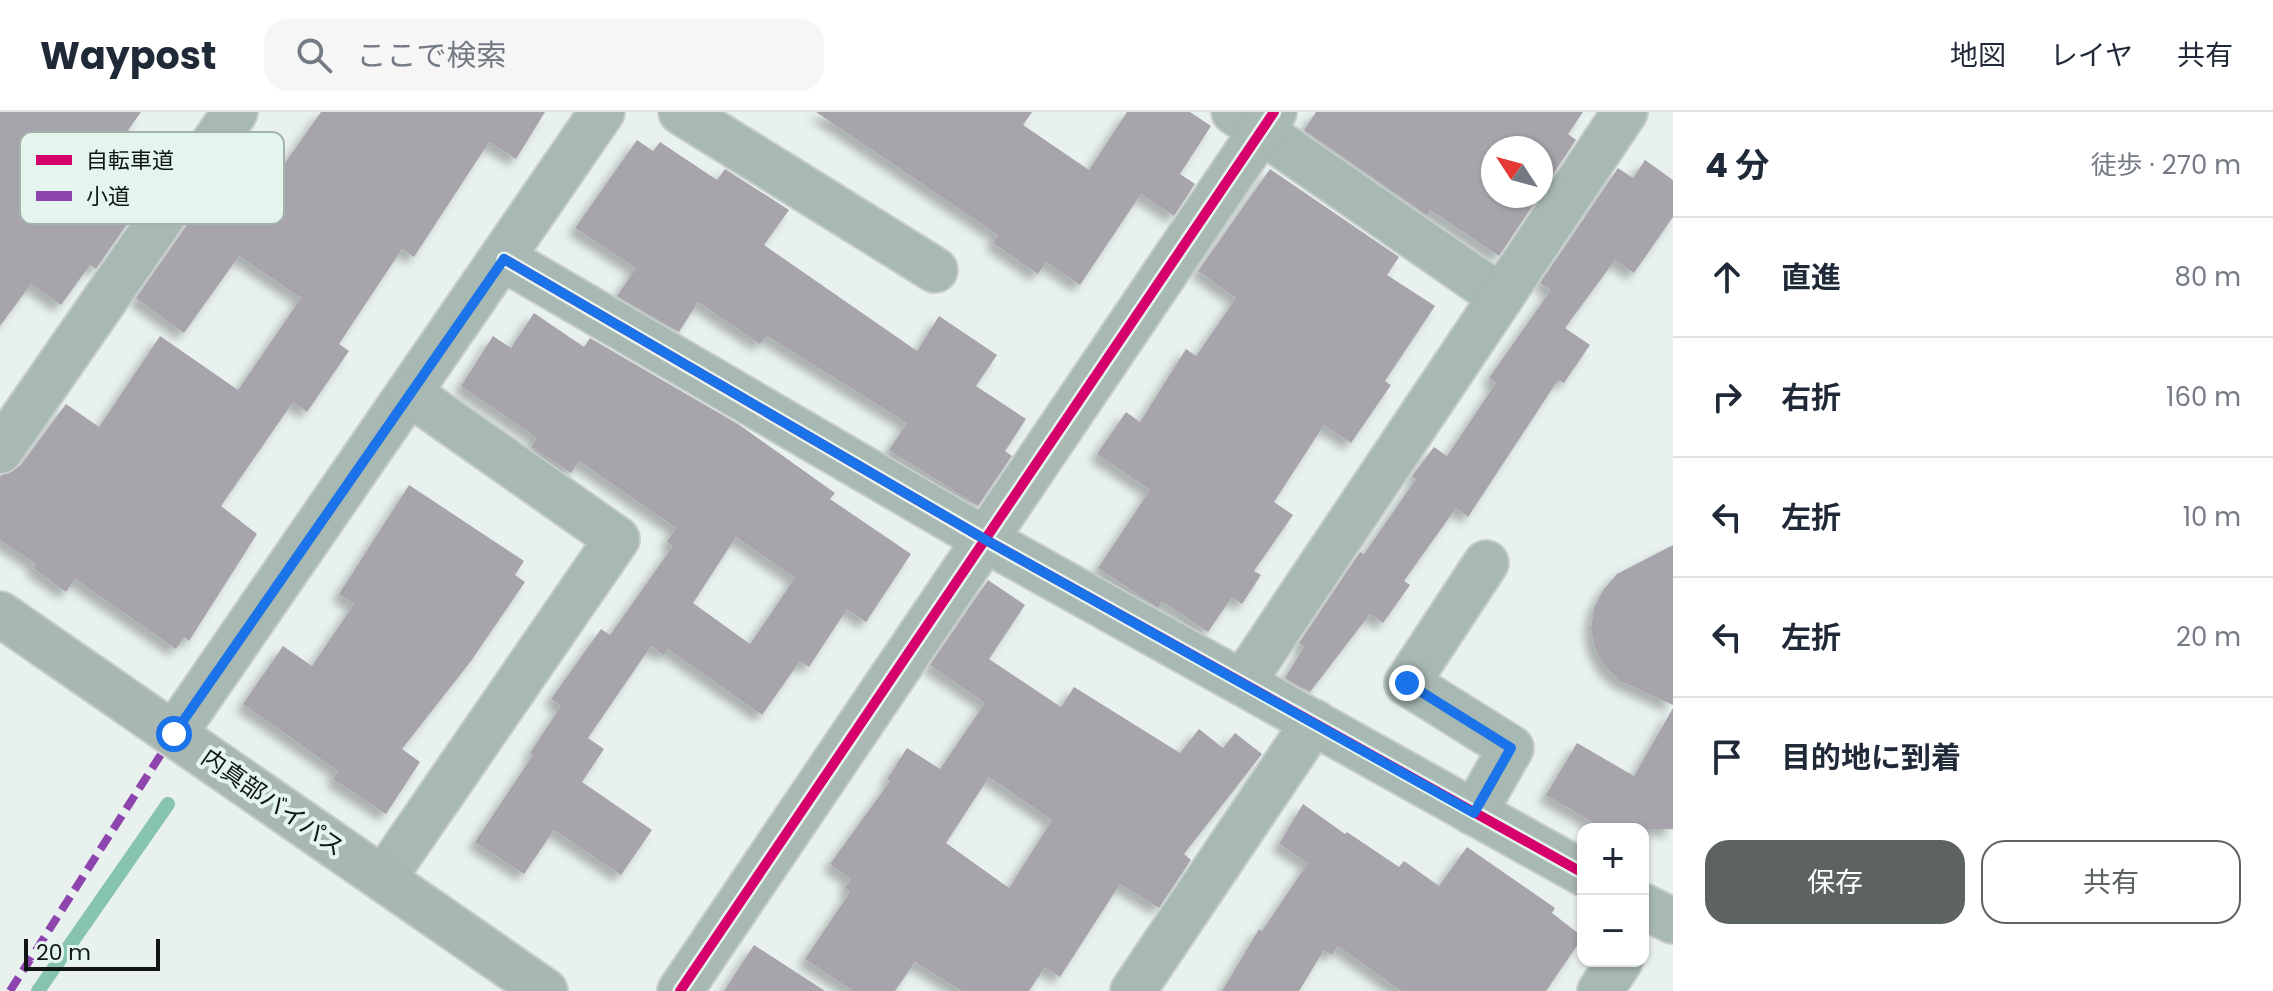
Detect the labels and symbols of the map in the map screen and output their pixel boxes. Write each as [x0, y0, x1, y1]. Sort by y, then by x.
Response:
legend [20, 132, 284, 224]
north arrow [1481, 136, 1553, 208]
text: 自転車道 [86, 145, 174, 176]
text: 小道 [86, 181, 130, 212]
route end [1389, 665, 1425, 701]
route start [156, 716, 192, 752]
street label: 内真部バイパス [195, 740, 351, 864]
scale bar [24, 935, 160, 971]

